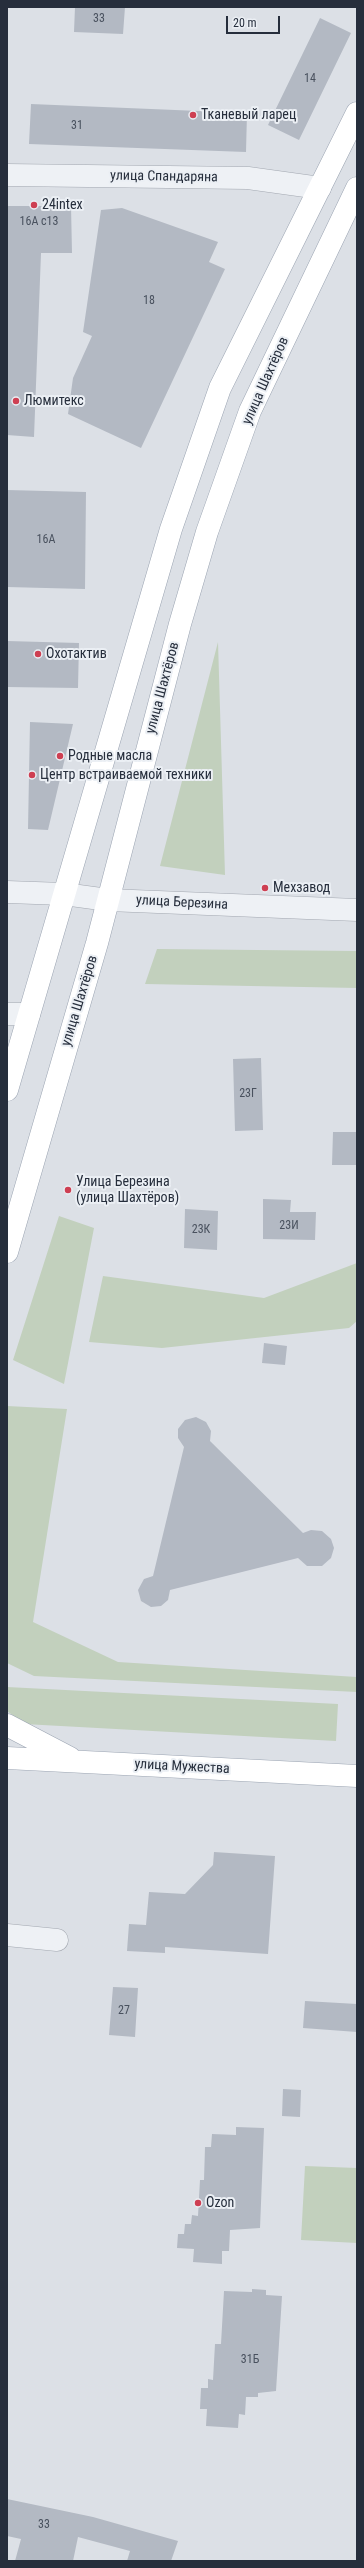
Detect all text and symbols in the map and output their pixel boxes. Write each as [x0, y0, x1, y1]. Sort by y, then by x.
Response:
scale bar [228, 8, 282, 34]
house number: 33 [93, 12, 105, 26]
text: 20 m [233, 16, 257, 30]
house number: 14 [304, 72, 316, 86]
place label: Тканевый ларец [201, 107, 296, 123]
marker: Тканевый ларец [188, 110, 198, 120]
house number: 31 [71, 119, 83, 133]
street label: улица Спандаряна [110, 168, 218, 186]
place label: 24intex [42, 197, 83, 213]
marker: 24intex [29, 200, 39, 210]
house number: 16А с13 [20, 215, 58, 229]
house number: 18 [143, 294, 155, 308]
street label: улица Шахтёров [239, 335, 293, 427]
place label: Люмитекс [24, 393, 84, 409]
marker: Люмитекс [11, 396, 21, 406]
house number: 16А [37, 533, 55, 547]
street label: улица Шахтёров [143, 640, 183, 736]
place label: Охотактив [46, 646, 107, 662]
marker: Охотактив [33, 649, 43, 659]
place label: Родные масла [68, 748, 152, 764]
marker: Родные масла [55, 751, 65, 761]
place label: Центр встраиваемой техники [40, 767, 212, 783]
marker: Центр встраиваемой техники [27, 770, 37, 780]
place label: Мехзавод [273, 880, 330, 896]
marker: Мехзавод [260, 883, 270, 893]
street label: улица Березина [136, 892, 228, 914]
street label: улица Шахтёров [58, 953, 102, 1049]
house number: 23Г [239, 1087, 257, 1101]
place label: Улица Березина (улица Шахтёров) [76, 1174, 179, 1206]
marker: Улица Березина (улица Шахтёров) [63, 1185, 73, 1195]
house number: 23И [279, 1219, 299, 1233]
house number: 23К [192, 1223, 210, 1237]
street label: улица Мужества [134, 1756, 230, 1778]
house number: 27 [118, 2004, 130, 2018]
place label: Ozon [206, 2195, 234, 2211]
marker: Ozon [193, 2198, 203, 2208]
house number: 31Б [241, 2353, 259, 2367]
house number: 33 [38, 2518, 50, 2532]

